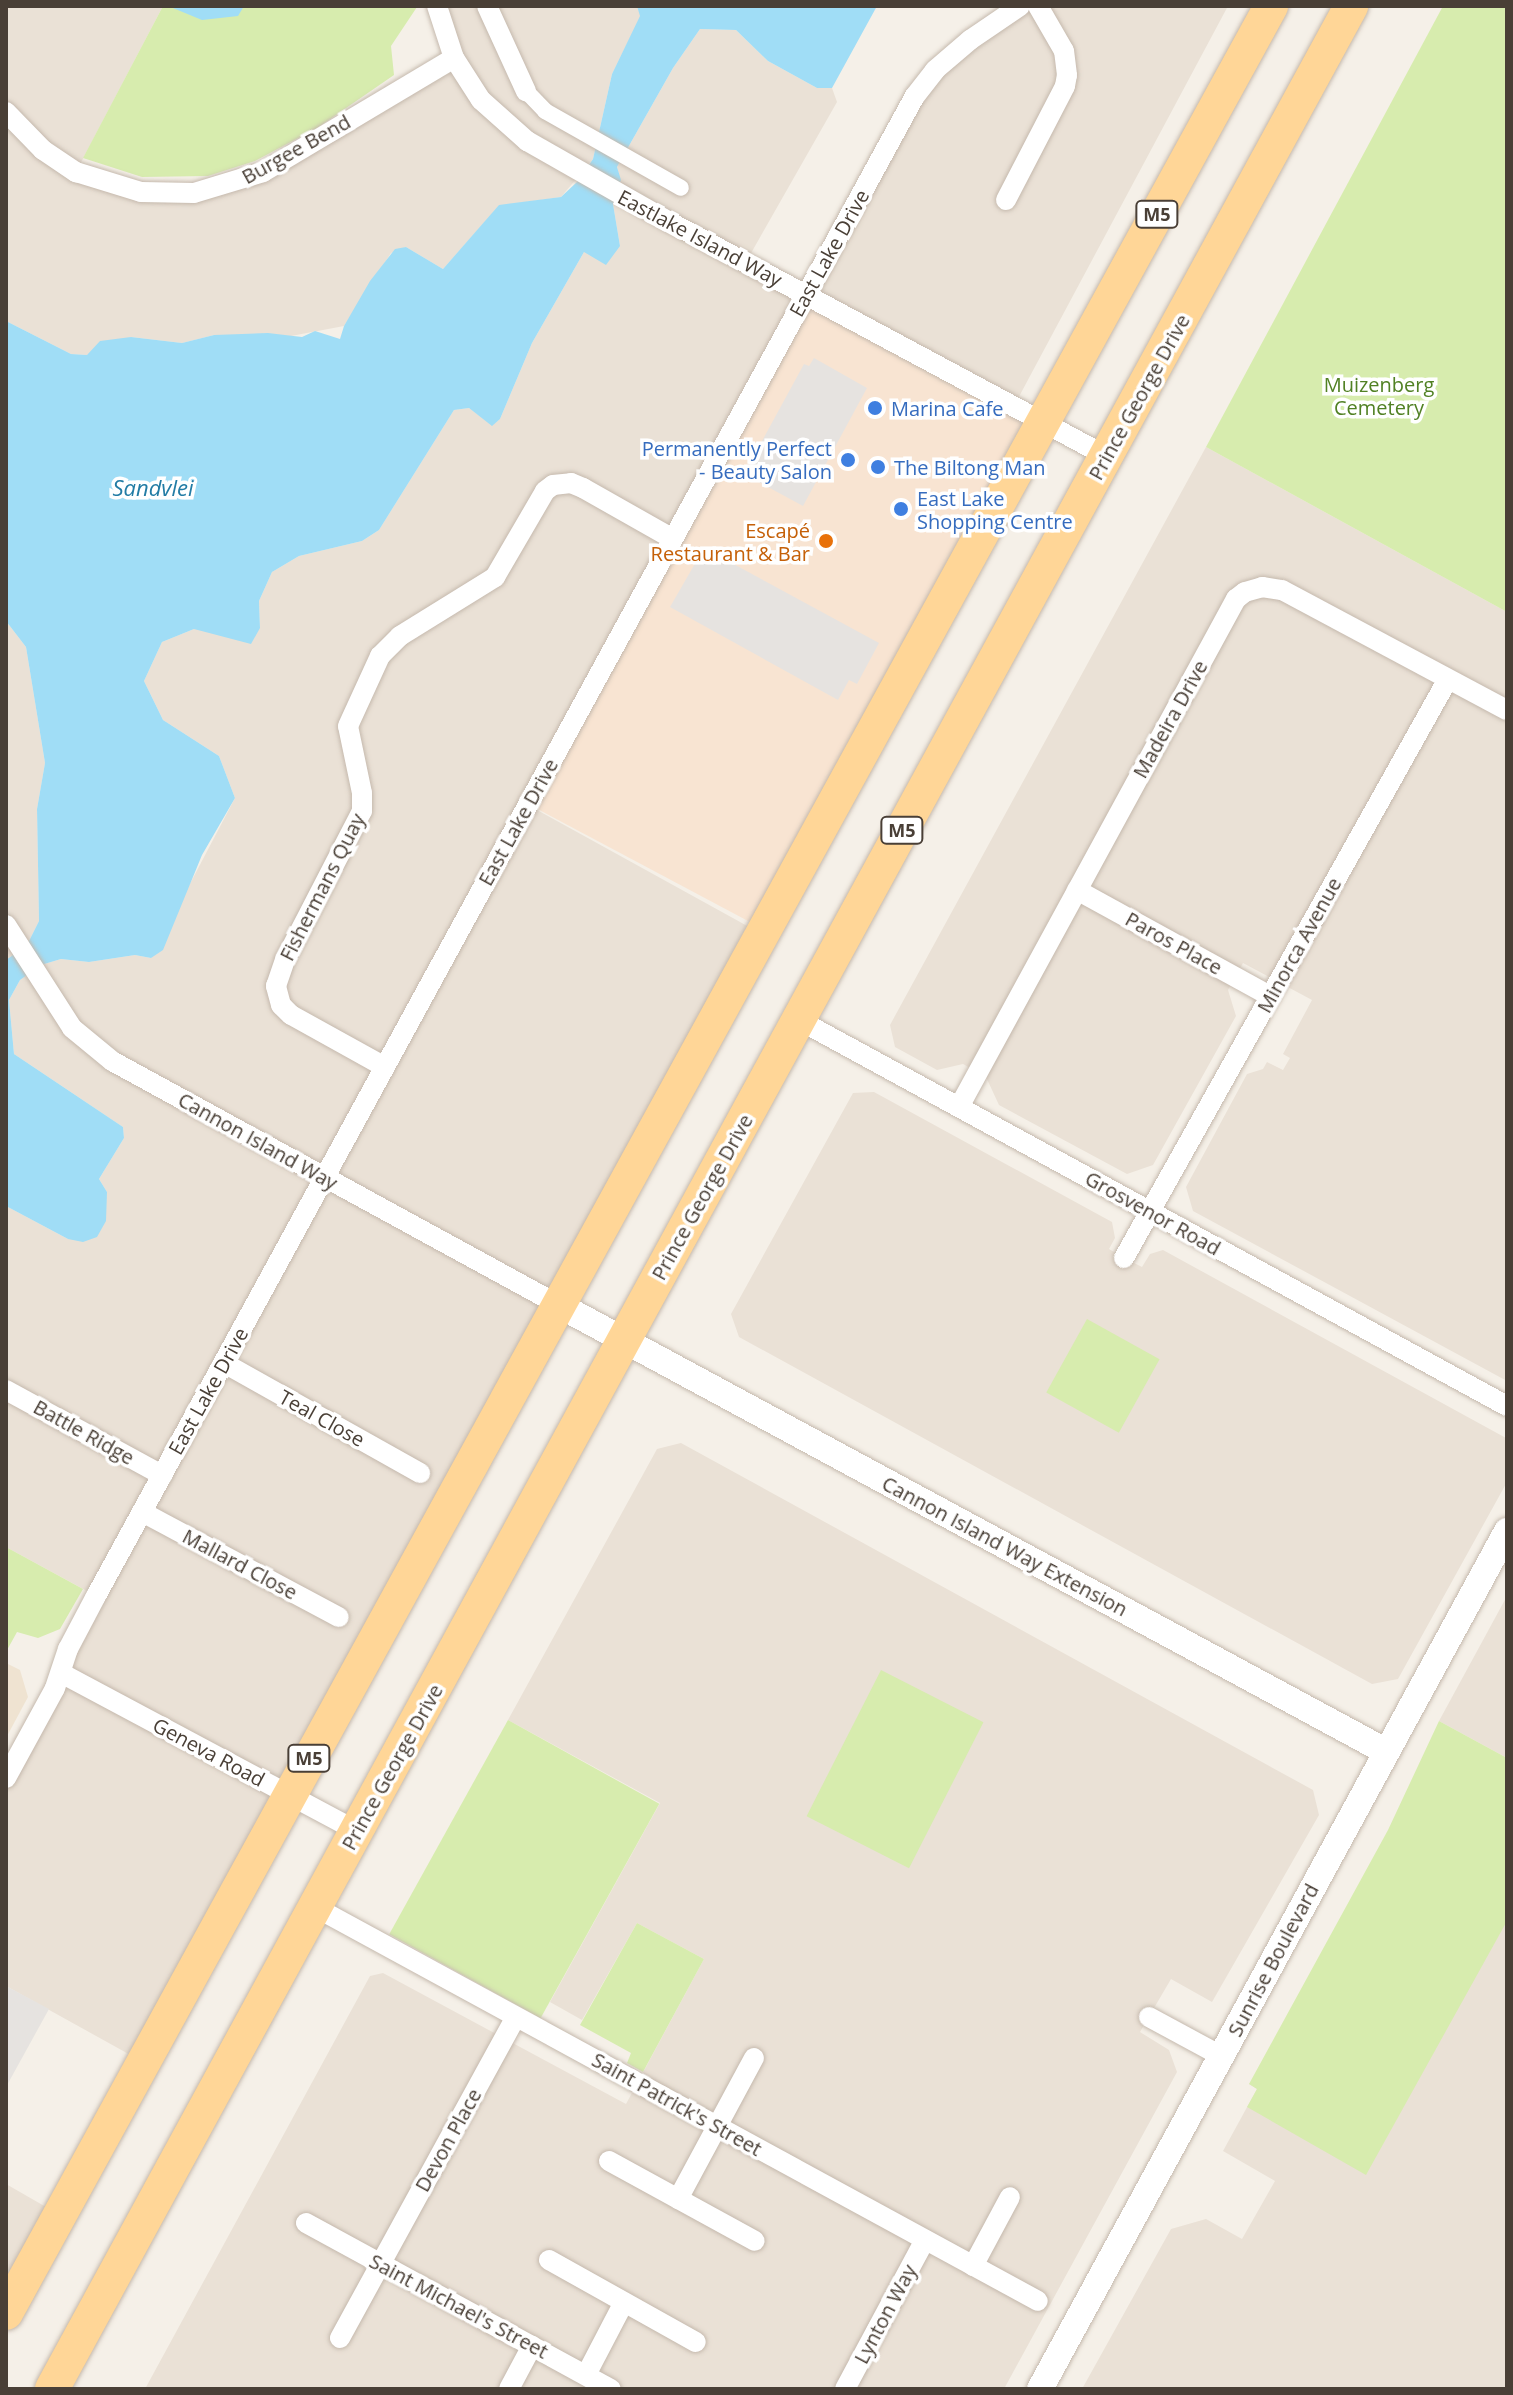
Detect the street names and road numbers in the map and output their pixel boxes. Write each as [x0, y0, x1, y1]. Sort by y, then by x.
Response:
street label: Burgee Bend [237, 109, 355, 189]
street label: Eastlake Island Way [614, 185, 786, 291]
street label: East Lake Drive [784, 185, 874, 321]
road number: M5 [1135, 200, 1179, 228]
street label: Prince George Drive [1083, 310, 1195, 484]
street label: Madeira Drive [1128, 656, 1212, 782]
street label: East Lake Drive [473, 754, 563, 890]
street label: Fishermans Quay [275, 809, 369, 965]
road number: M5 [880, 816, 924, 844]
street label: Minorca Avenue [1252, 873, 1346, 1017]
street label: Paros Place [1121, 907, 1227, 979]
street label: Cannon Island Way [174, 1087, 342, 1195]
street label: Prince George Drive [646, 1110, 758, 1284]
street label: Grosvenor Road [1081, 1166, 1225, 1260]
street label: East Lake Drive [163, 1323, 253, 1459]
street label: Teal Close [275, 1385, 369, 1451]
street label: Battle Ridge [29, 1394, 139, 1470]
street label: Cannon Island Way Extension [878, 1471, 1132, 1621]
street label: Mallard Close [179, 1524, 301, 1604]
street label: Prince George Drive [336, 1680, 448, 1854]
street label: Geneva Road [149, 1712, 269, 1792]
road number: M5 [287, 1744, 331, 1772]
street label: Sunrise Boulevard [1223, 1879, 1323, 2041]
street label: Saint Patrick's Street [588, 2047, 766, 2161]
street label: Devon Place [410, 2084, 486, 2196]
street label: Saint Michael's Street [366, 2249, 552, 2363]
street label: Lynton Way [849, 2260, 921, 2368]

